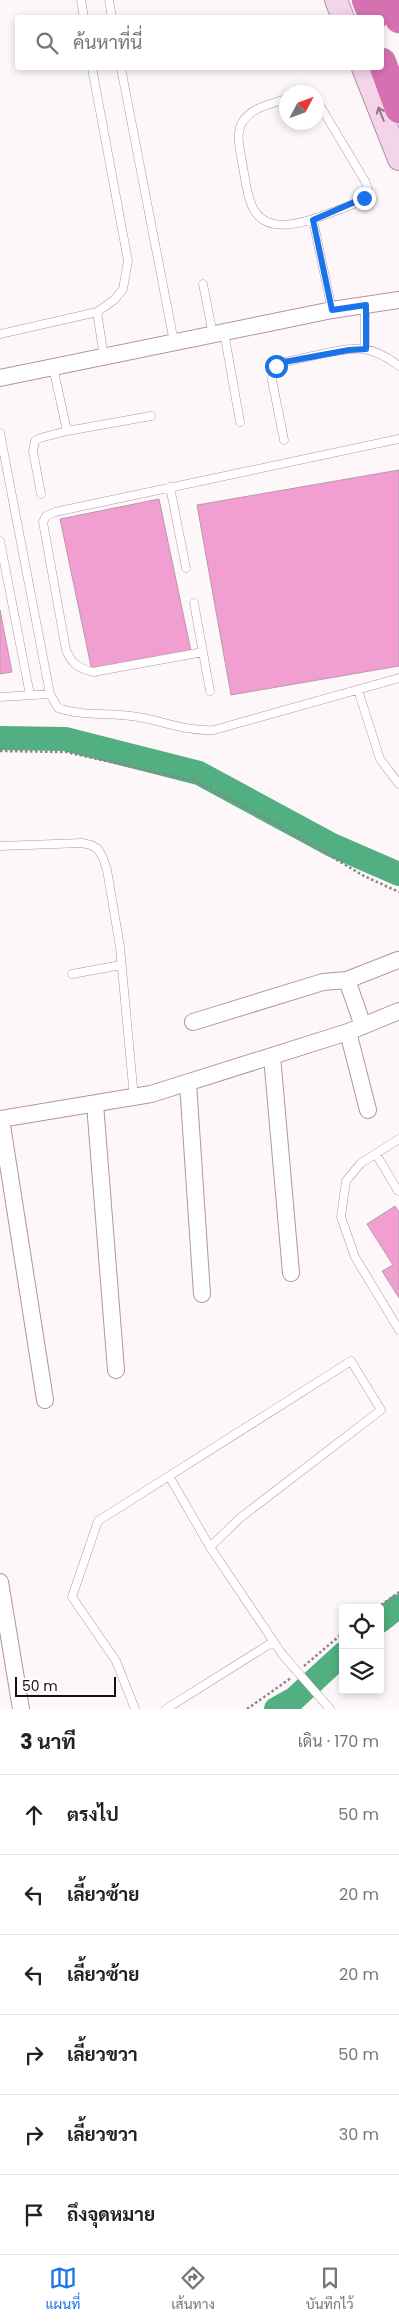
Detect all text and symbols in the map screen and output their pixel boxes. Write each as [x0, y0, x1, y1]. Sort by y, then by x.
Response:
search box [15, 15, 384, 70]
icon: search [33, 29, 61, 57]
text: ค้นหาที่นี่ [73, 29, 142, 56]
north arrow [279, 85, 324, 130]
one-way arrow [376, 107, 386, 122]
route end [353, 187, 376, 210]
route start [265, 355, 288, 378]
map controls [339, 1604, 384, 1694]
button: locate [339, 1604, 384, 1649]
button: layers [339, 1649, 384, 1694]
scale bar [15, 1674, 116, 1697]
text: 50 m [22, 1676, 58, 1696]
text: 3 นาที [20, 1727, 76, 1756]
text: เดิน · 170 m [298, 1730, 379, 1753]
icon: ahead [20, 1801, 48, 1829]
text: ตรงไป [67, 1801, 119, 1828]
text: 50 m [338, 1803, 379, 1826]
icon: left [20, 1881, 48, 1909]
text: เลี้ยวซ้าย [67, 1881, 139, 1908]
text: 20 m [339, 1883, 379, 1906]
icon: left [20, 1961, 48, 1989]
text: เลี้ยวซ้าย [67, 1961, 139, 1988]
text: 20 m [339, 1963, 379, 1986]
icon: right [20, 2041, 48, 2069]
text: เลี้ยวขวา [67, 2041, 138, 2068]
text: 50 m [338, 2043, 379, 2066]
icon: right [20, 2121, 48, 2149]
text: เลี้ยวขวา [67, 2121, 138, 2148]
text: 30 m [339, 2123, 379, 2146]
icon: arrive [20, 2201, 48, 2229]
text: ถึงจุดหมาย [67, 2201, 155, 2228]
tab: แผนที่ [45, 2264, 80, 2315]
tab: เส้นทาง [171, 2264, 215, 2315]
tab: บันทึกไว้ [306, 2264, 354, 2315]

